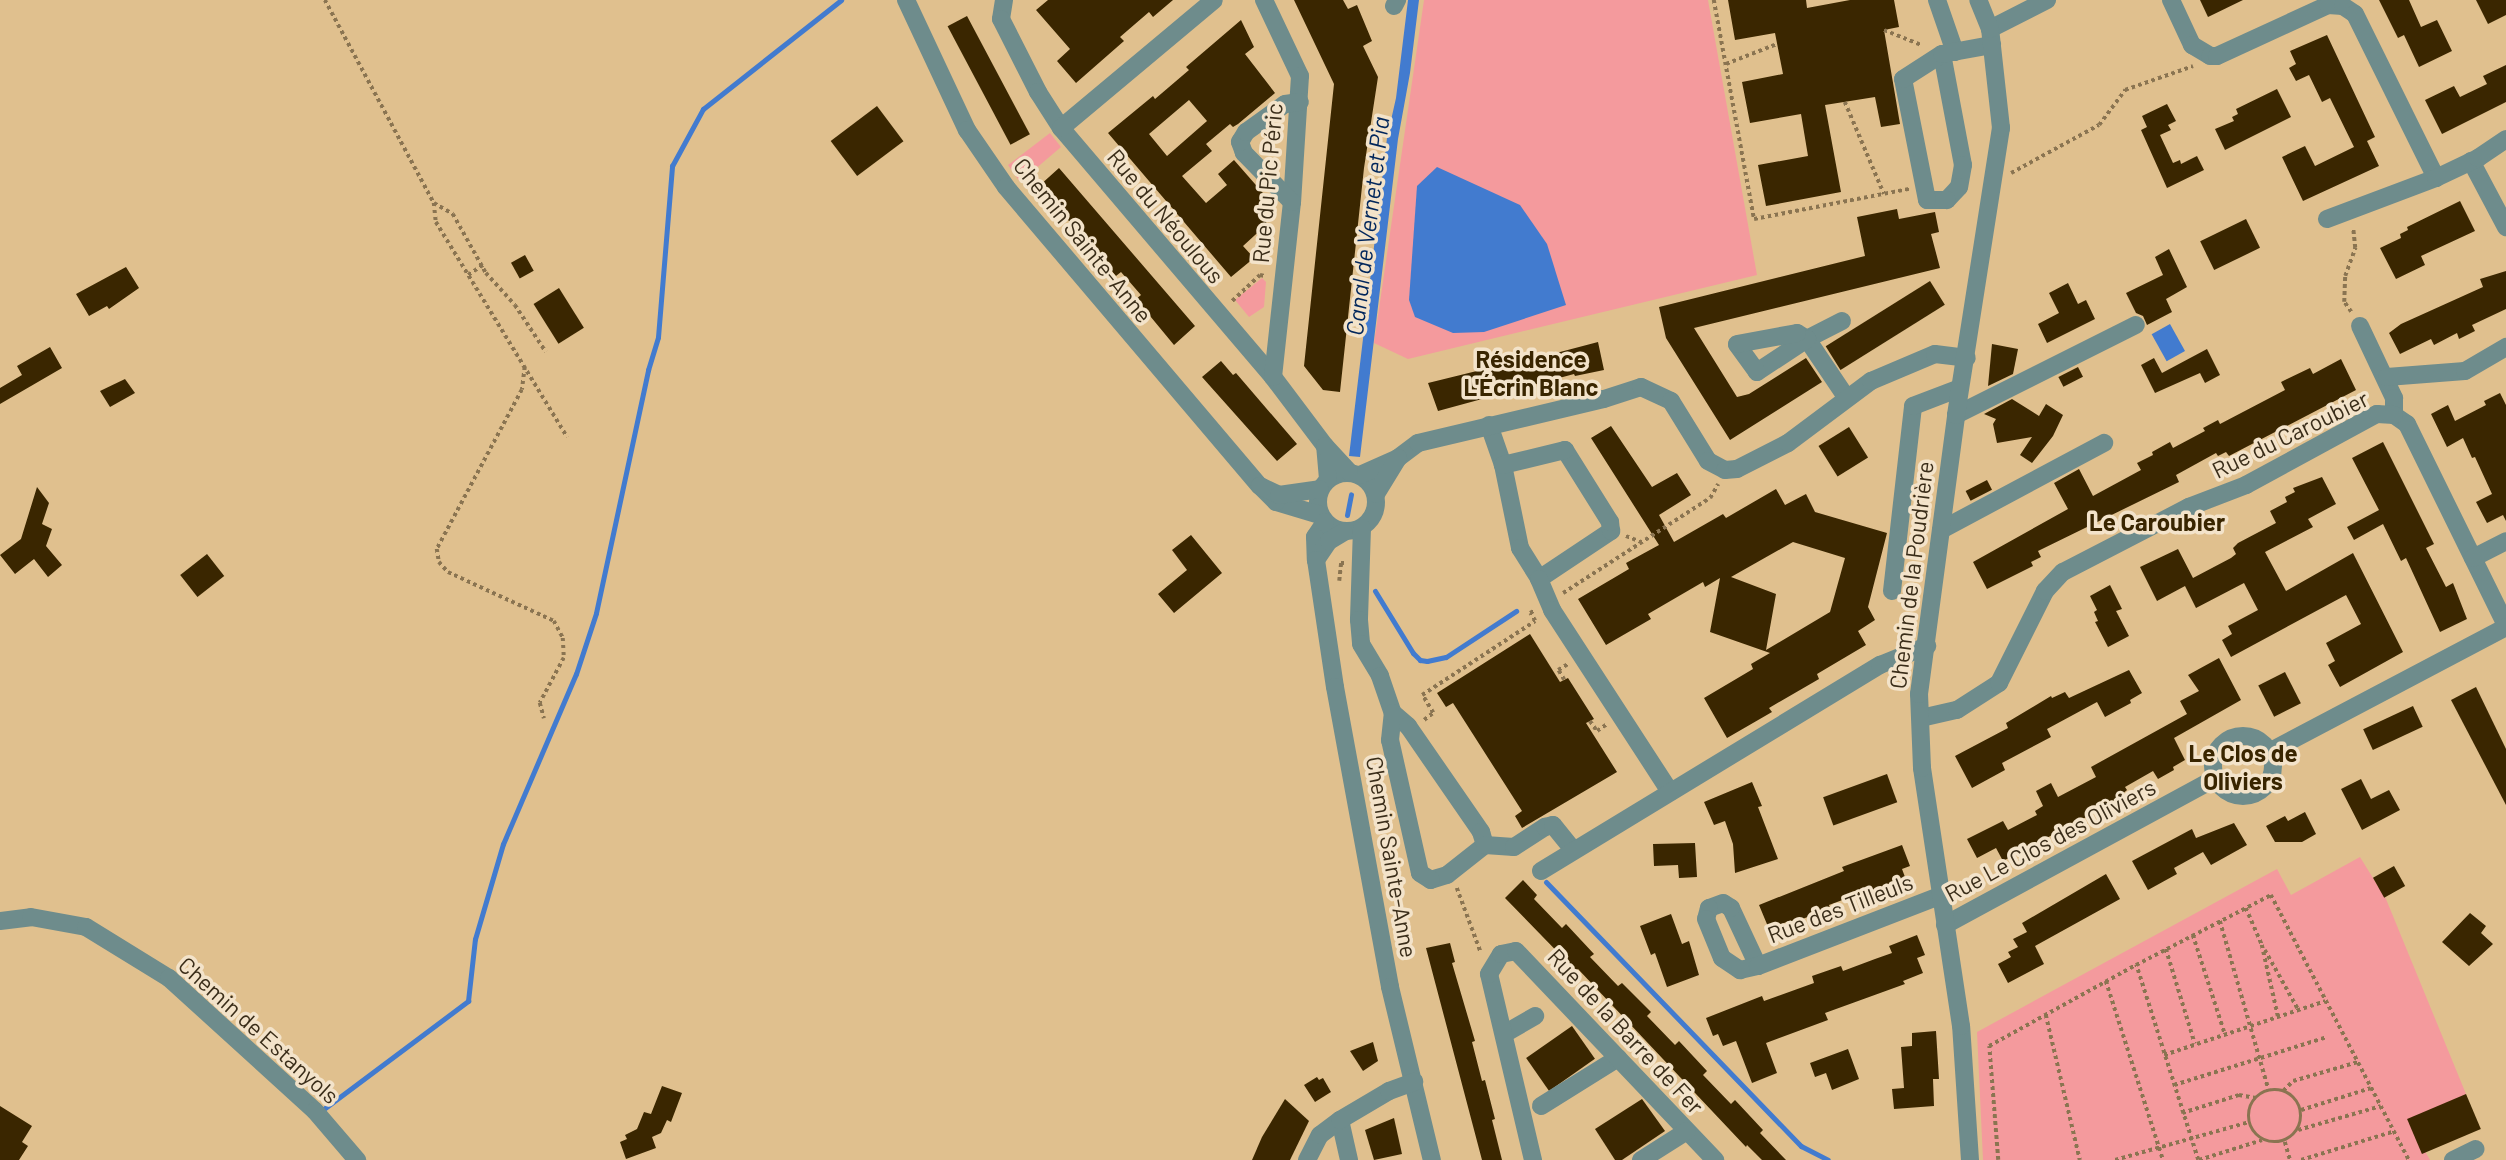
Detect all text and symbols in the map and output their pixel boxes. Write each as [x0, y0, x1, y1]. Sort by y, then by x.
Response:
street label: Rue du Pic Péric [1246, 102, 1288, 264]
water label: Canal de Vernet et Pia [1339, 115, 1395, 337]
street label: Rue du Néoulous [1102, 143, 1230, 289]
street label: Chemin Sainte-Anne [1008, 152, 1158, 328]
district label: Résidence L'Écrin Blanc [1464, 345, 1598, 401]
street label: Rue du Caroubier [2207, 384, 2373, 484]
street label: Chemin de la Poudrière [1883, 460, 1939, 690]
district label: Le Caroubier [2089, 508, 2225, 536]
district label: Le Clos de Oliviers [2189, 739, 2297, 795]
street label: Chemin Sainte-Anne [1361, 754, 1423, 960]
street label: Rue Le Clos des Oliviers [1940, 773, 2160, 907]
street label: Rue des Tilleuls [1763, 868, 1917, 948]
street label: Rue de la Barre de Fer [1542, 943, 1710, 1119]
street label: Chemin de Estanyols [173, 951, 345, 1109]

